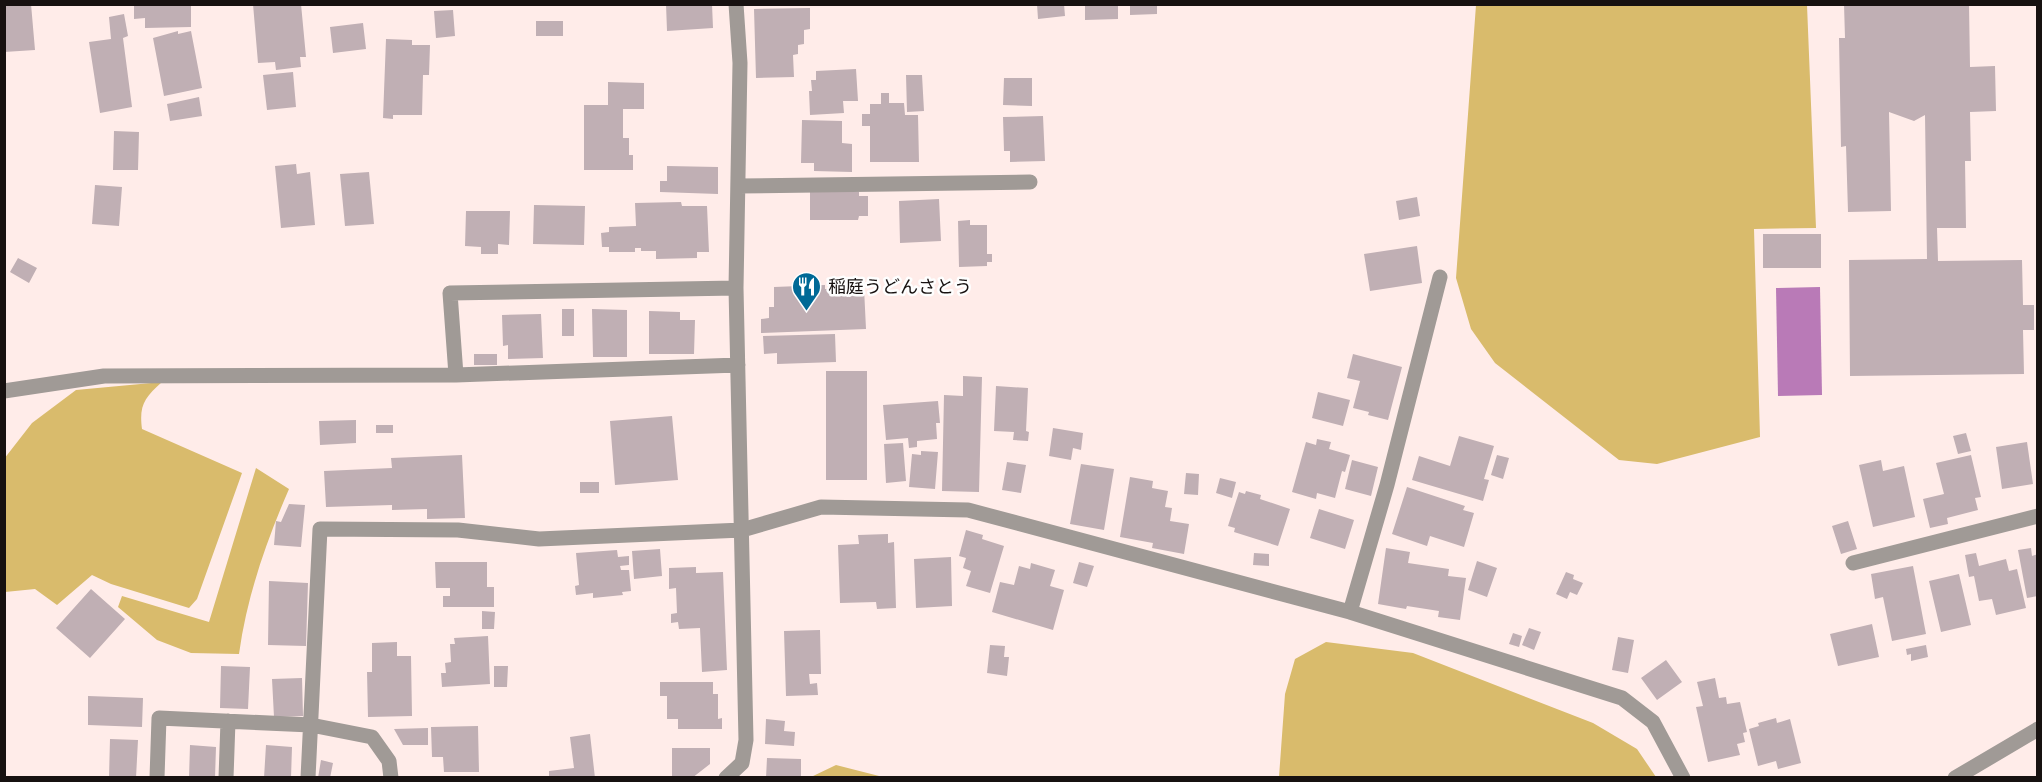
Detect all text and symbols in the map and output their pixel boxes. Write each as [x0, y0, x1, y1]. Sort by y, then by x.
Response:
restaurant icon: 稲庭うどんさとう [791, 270, 823, 312]
place label: 稲庭うどんさとう [828, 276, 972, 296]

